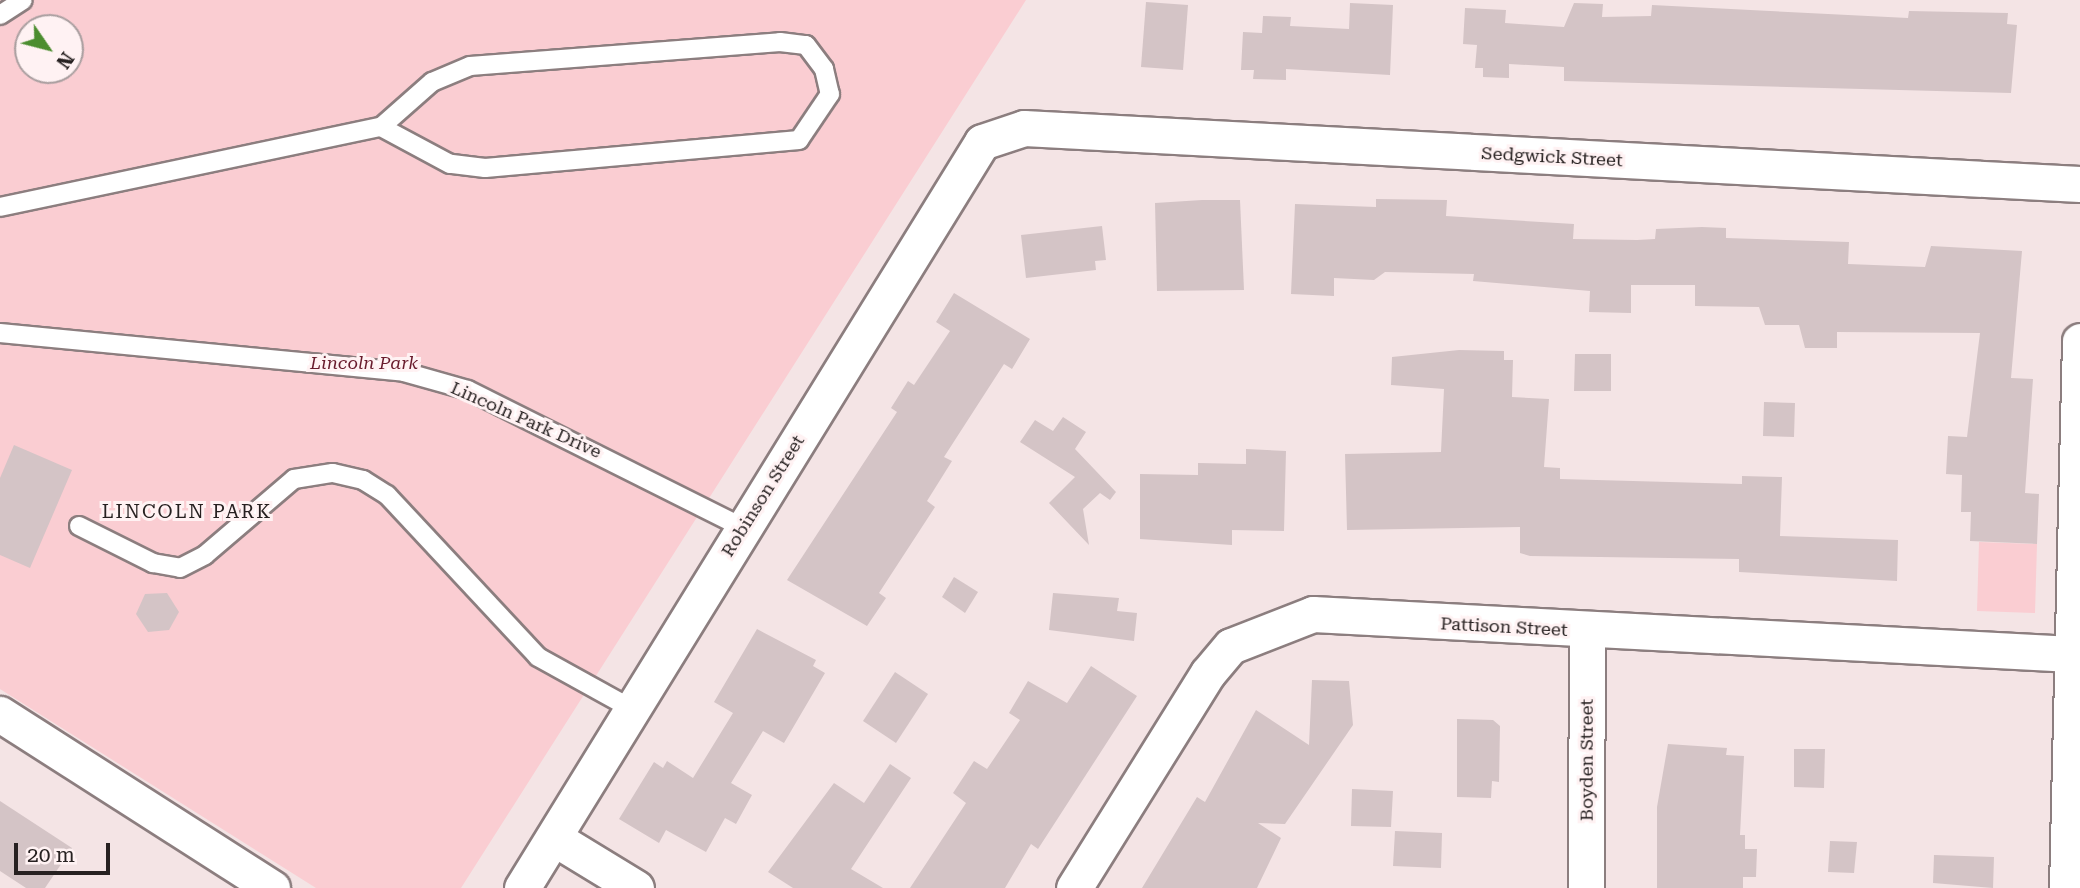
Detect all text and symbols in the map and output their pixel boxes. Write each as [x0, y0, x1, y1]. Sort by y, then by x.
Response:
north arrow [14, 14, 84, 84]
text: N [51, 48, 79, 73]
street label: Sedgwick Street [1481, 143, 1623, 171]
park label: Lincoln Park [310, 352, 418, 374]
street label: Lincoln Park Drive [447, 377, 605, 463]
street label: Robinson Street [717, 431, 809, 561]
district label: LINCOLN PARK [103, 501, 271, 523]
street label: Pattison Street [1440, 613, 1568, 641]
street label: Boyden Street [1576, 699, 1598, 821]
scale bar [18, 828, 114, 872]
text: 20 m [27, 843, 75, 867]

